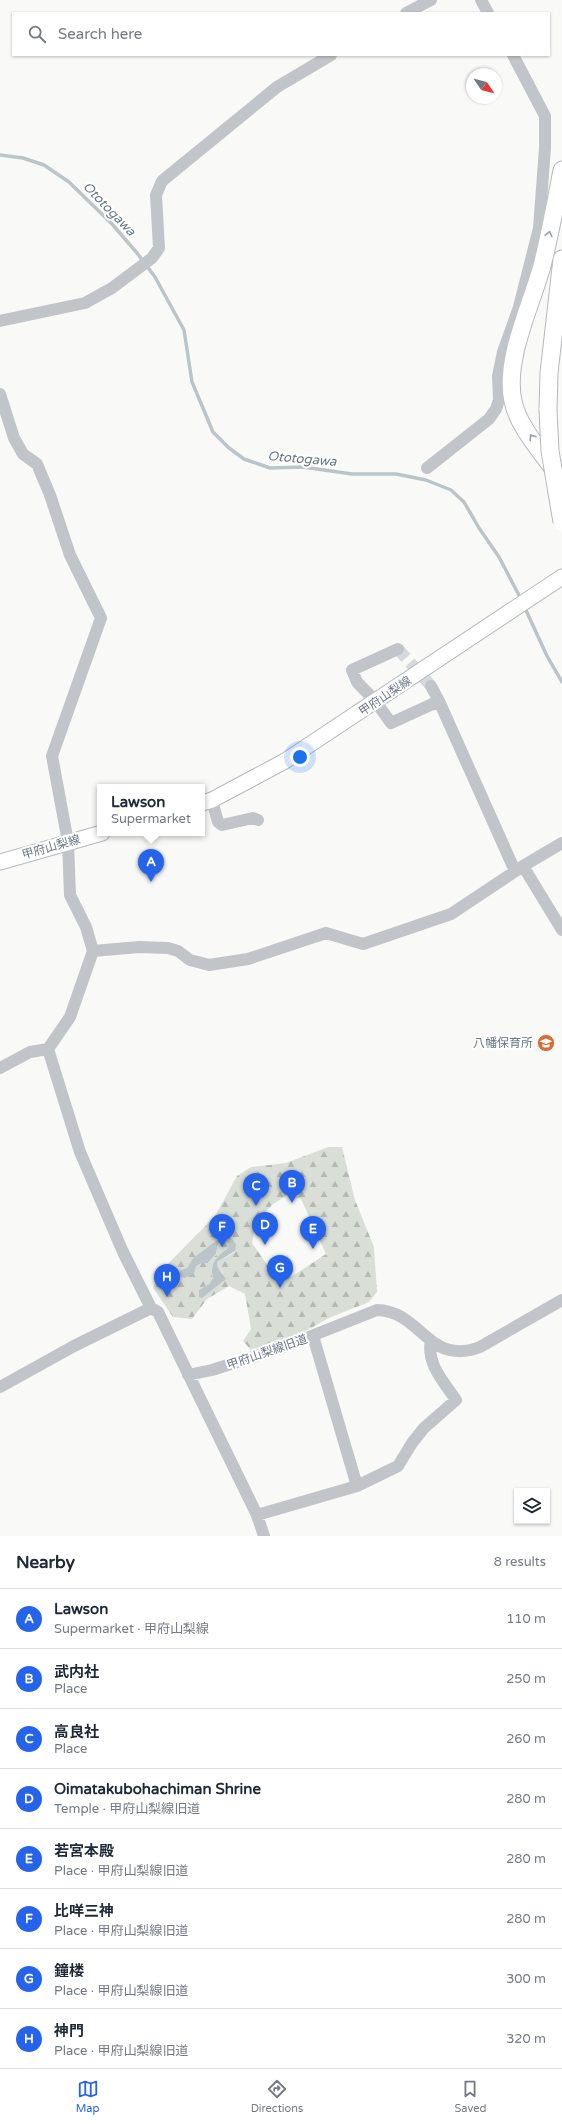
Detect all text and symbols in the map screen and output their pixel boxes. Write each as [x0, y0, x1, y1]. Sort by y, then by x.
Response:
search box [12, 12, 550, 56]
icon: search [26, 23, 48, 45]
text: Search here [58, 25, 142, 43]
north arrow [466, 68, 502, 104]
water label: Ototogawa [79, 179, 139, 240]
one-way arrow [545, 231, 553, 237]
one-way arrow [530, 435, 537, 442]
water label: Ototogawa [267, 448, 338, 470]
street label: 甲府山梨線 [356, 673, 414, 719]
your location [290, 747, 310, 767]
popup [97, 784, 205, 836]
text: Lawson [111, 793, 165, 811]
text: Supermarket [111, 811, 191, 827]
street label: 甲府山梨線 [20, 832, 82, 862]
pin: A [138, 849, 164, 882]
school or university icon: 八幡保育所 [536, 1033, 556, 1053]
place label: 八幡保育所 [473, 1036, 533, 1050]
pin: B [279, 1170, 305, 1203]
pin: C [243, 1173, 269, 1206]
pin: D [252, 1212, 278, 1245]
pin: F [209, 1214, 235, 1247]
pin: E [300, 1216, 326, 1249]
pin: G [267, 1255, 293, 1288]
pin: H [154, 1264, 180, 1297]
street label: 甲府山梨線旧道 [225, 1332, 309, 1372]
map controls [514, 1488, 550, 1524]
button: layers [514, 1488, 550, 1524]
text: Nearby [16, 1552, 75, 1573]
text: 8 results [494, 1554, 546, 1570]
text: Lawson [54, 1600, 108, 1618]
text: A [24, 1611, 34, 1627]
text: 110 m [506, 1611, 546, 1627]
text: Supermarket · 甲府山梨線 [54, 1621, 209, 1637]
text: 武内社 [54, 1663, 99, 1681]
text: B [24, 1671, 34, 1687]
text: 250 m [506, 1671, 546, 1687]
text: Place [54, 1681, 87, 1697]
text: 高良社 [54, 1723, 99, 1741]
text: C [24, 1731, 34, 1747]
text: 260 m [506, 1731, 546, 1747]
text: Place [54, 1741, 87, 1757]
text: Oimatakubohachiman Shrine [54, 1780, 261, 1798]
text: D [24, 1791, 34, 1807]
text: 280 m [506, 1791, 546, 1807]
text: Temple · 甲府山梨線旧道 [54, 1801, 200, 1817]
text: 若宮本殿 [54, 1842, 114, 1860]
text: E [25, 1851, 33, 1867]
text: 280 m [506, 1851, 546, 1867]
text: Place · 甲府山梨線旧道 [54, 1863, 189, 1879]
text: 比咩三神 [54, 1902, 114, 1920]
text: F [25, 1911, 33, 1927]
text: 280 m [506, 1911, 546, 1927]
text: Place · 甲府山梨線旧道 [54, 1923, 189, 1939]
text: 鐘楼 [54, 1962, 84, 1980]
text: G [24, 1971, 34, 1987]
text: 300 m [506, 1971, 546, 1987]
text: Place · 甲府山梨線旧道 [54, 1983, 189, 1999]
text: 神門 [54, 2022, 84, 2040]
text: H [24, 2031, 34, 2047]
text: 320 m [506, 2031, 546, 2047]
text: Place · 甲府山梨線旧道 [54, 2043, 189, 2059]
tab: Map [76, 2078, 99, 2115]
tab: Directions [251, 2078, 303, 2115]
tab: Saved [455, 2078, 486, 2115]

